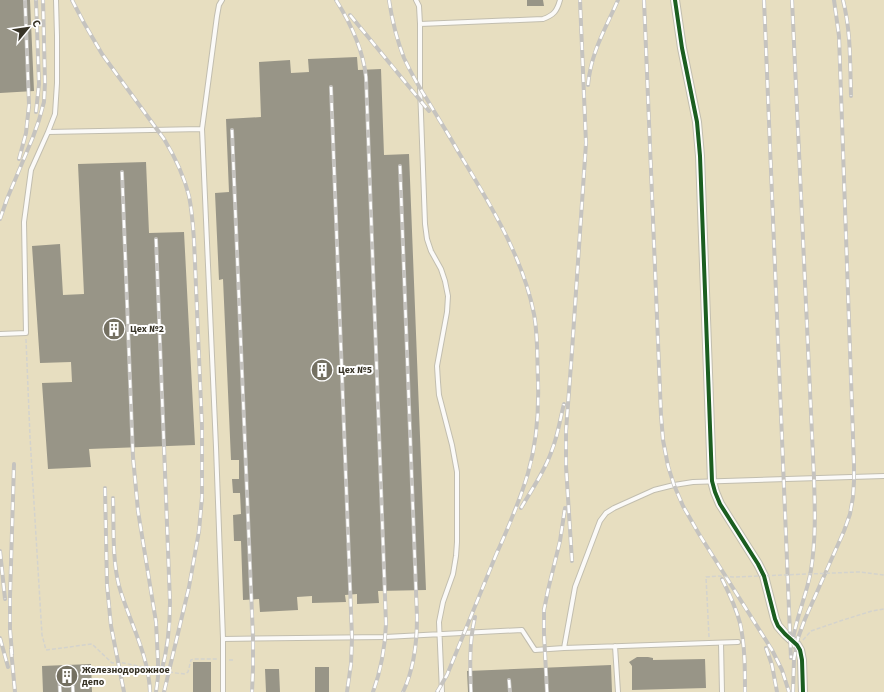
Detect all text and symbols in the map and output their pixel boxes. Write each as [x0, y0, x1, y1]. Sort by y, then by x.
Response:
north arrow [8, 8, 48, 48]
text: С [28, 17, 45, 30]
building icon: Цех №2 [101, 316, 127, 342]
place label: Цех №2 [130, 322, 164, 336]
building icon: Цех №5 [309, 357, 335, 383]
place label: Цех №5 [338, 363, 372, 377]
building icon: Железнодорожное депо [54, 663, 80, 689]
place label: Железнодорожное депо [82, 663, 170, 689]

